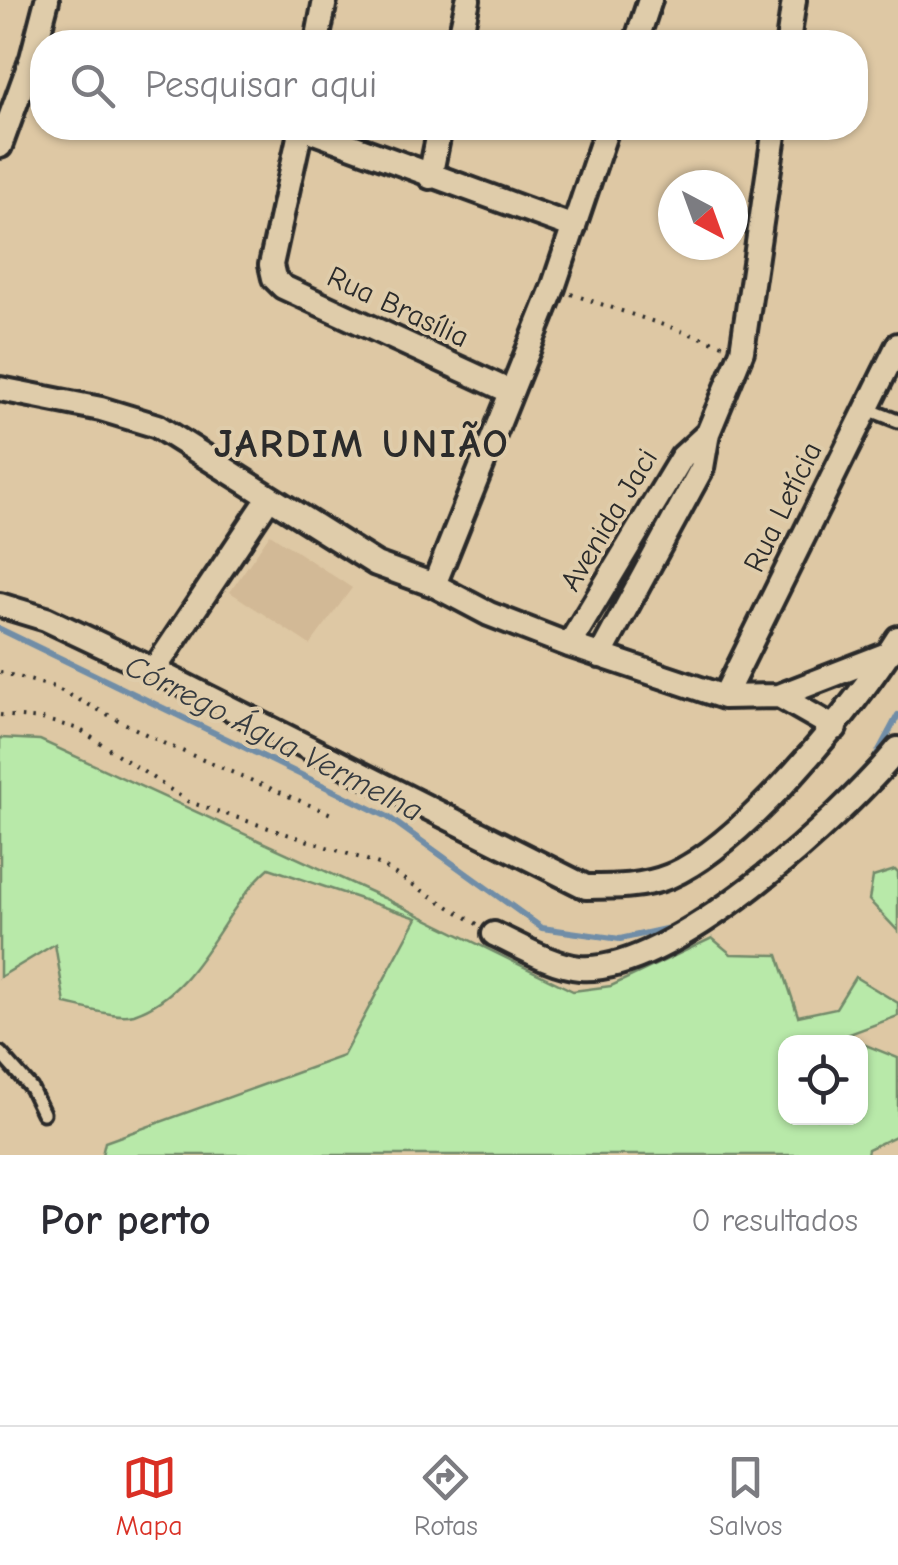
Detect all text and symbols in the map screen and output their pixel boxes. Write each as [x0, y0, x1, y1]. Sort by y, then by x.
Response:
search box [30, 30, 868, 140]
icon: search [65, 58, 120, 113]
text: Pesquisar aqui [145, 63, 377, 107]
north arrow [658, 170, 748, 260]
street label: Rua Brasília [322, 259, 474, 355]
district label: JARDIM UNIÃO [214, 421, 510, 467]
street label: Rua Letícia [736, 436, 830, 578]
street label: Avenida Jaci [553, 443, 665, 597]
water label: Córrego Água Vermelha [119, 647, 429, 829]
map controls [778, 1035, 868, 1125]
button: locate [778, 1035, 868, 1125]
text: Por perto [40, 1196, 211, 1245]
text: 0 resultados [691, 1202, 858, 1239]
tab: Mapa [116, 1450, 183, 1542]
tab: Rotas [414, 1450, 478, 1542]
tab: Salvos [709, 1450, 782, 1542]

